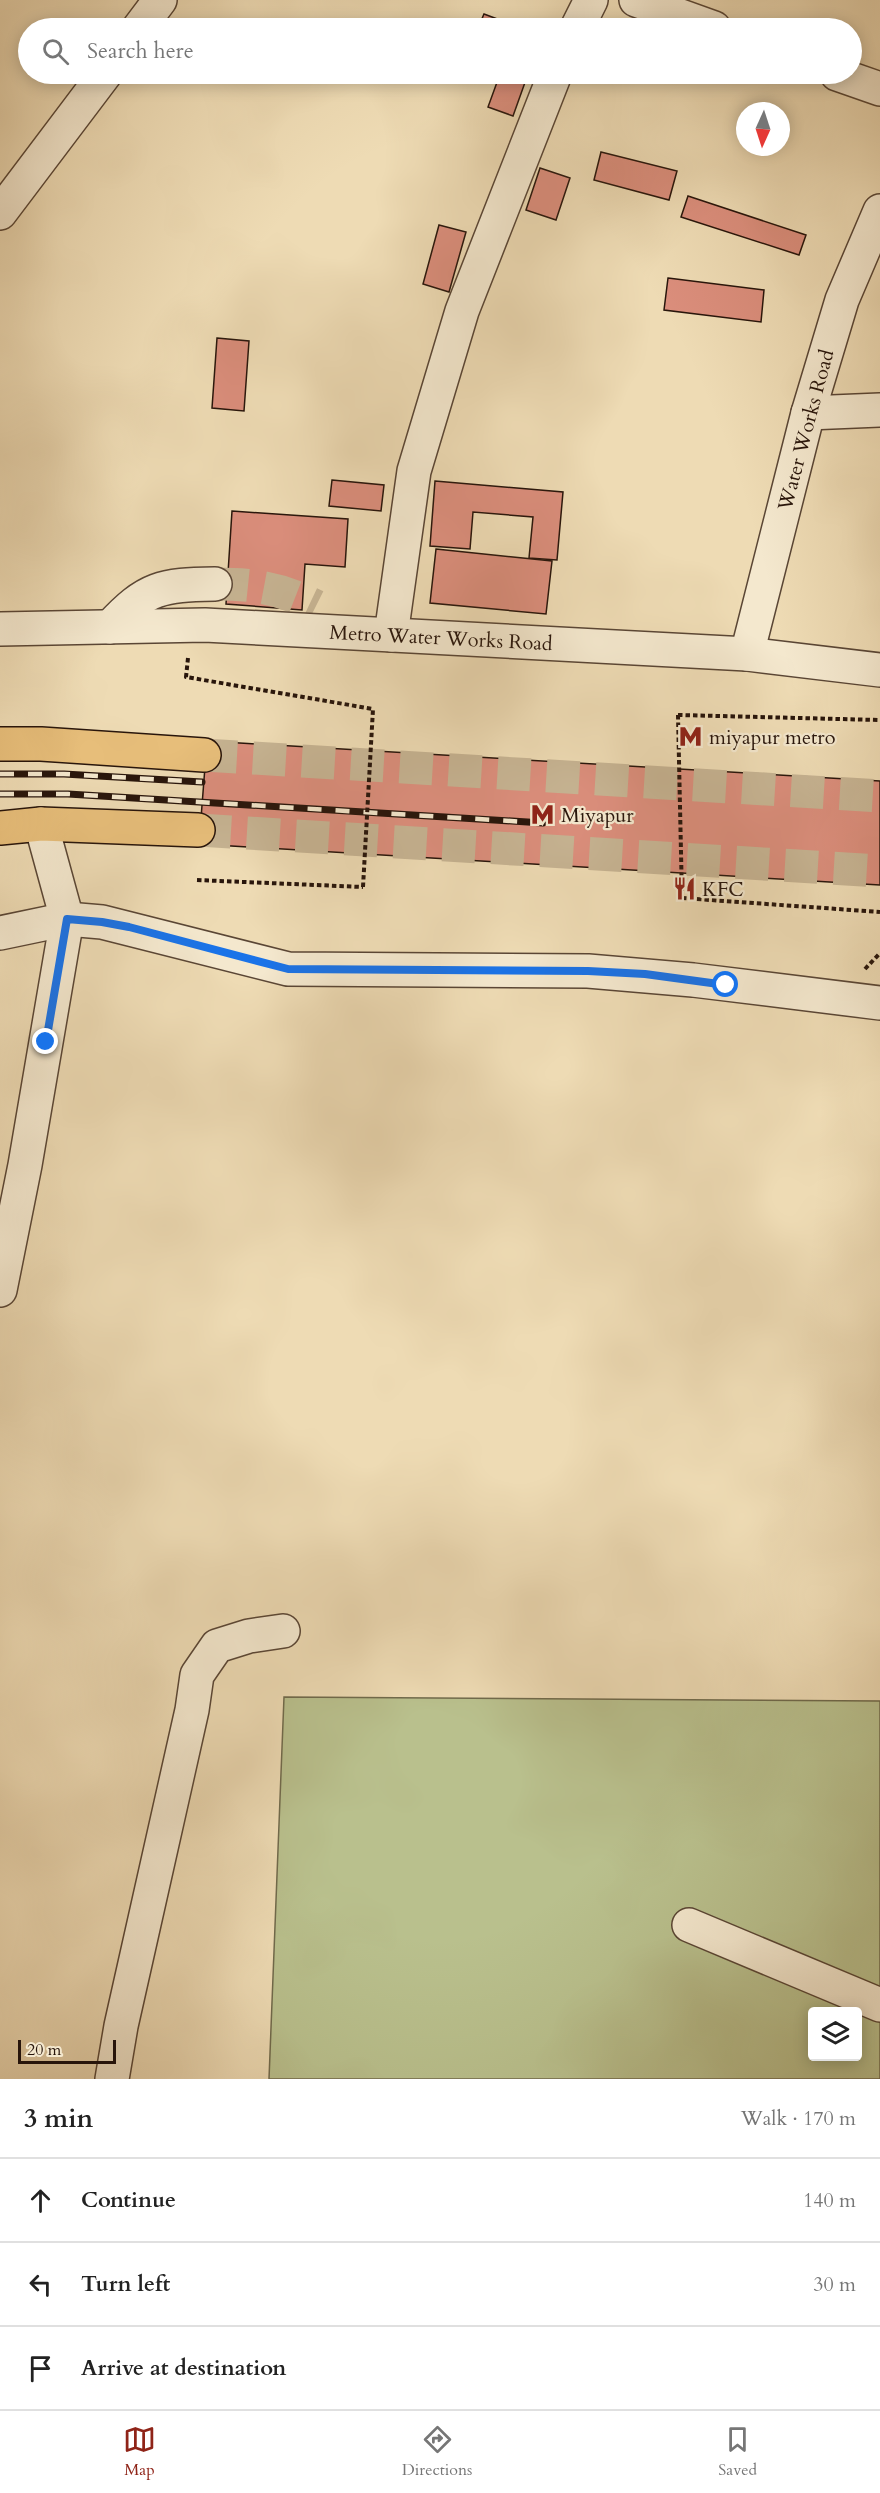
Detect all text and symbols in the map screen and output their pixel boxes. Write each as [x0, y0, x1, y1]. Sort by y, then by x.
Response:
search box [18, 18, 862, 84]
icon: search [39, 35, 72, 68]
text: Search here [87, 36, 194, 66]
north arrow [736, 102, 790, 156]
street label: Water Works Road [771, 346, 841, 514]
street label: Metro Water Works Road [329, 619, 554, 657]
metro station icon: miyapur metro [678, 724, 704, 750]
place label: miyapur metro [709, 724, 836, 751]
metro station icon: Miyapur [530, 802, 556, 828]
place label: Miyapur [561, 802, 634, 829]
restaurant icon: KFC [671, 876, 697, 902]
place label: KFC [702, 876, 744, 903]
route start [712, 971, 738, 997]
route end [32, 1028, 58, 1054]
map controls [808, 2007, 862, 2061]
button: layers [808, 2007, 862, 2061]
scale bar [18, 2037, 116, 2064]
text: 20 m [27, 2039, 61, 2061]
text: 3 min [24, 2101, 93, 2136]
text: Walk · 170 m [741, 2105, 856, 2132]
icon: ahead [24, 2184, 57, 2217]
text: Continue [81, 2185, 176, 2215]
text: 140 m [803, 2187, 856, 2214]
icon: left [24, 2268, 57, 2301]
text: Turn left [81, 2269, 170, 2299]
text: 30 m [813, 2271, 856, 2298]
icon: arrive [24, 2352, 57, 2385]
text: Arrive at destination [81, 2353, 286, 2383]
tab: Map [123, 2423, 156, 2481]
tab: Directions [402, 2423, 472, 2481]
tab: Saved [718, 2423, 757, 2481]

